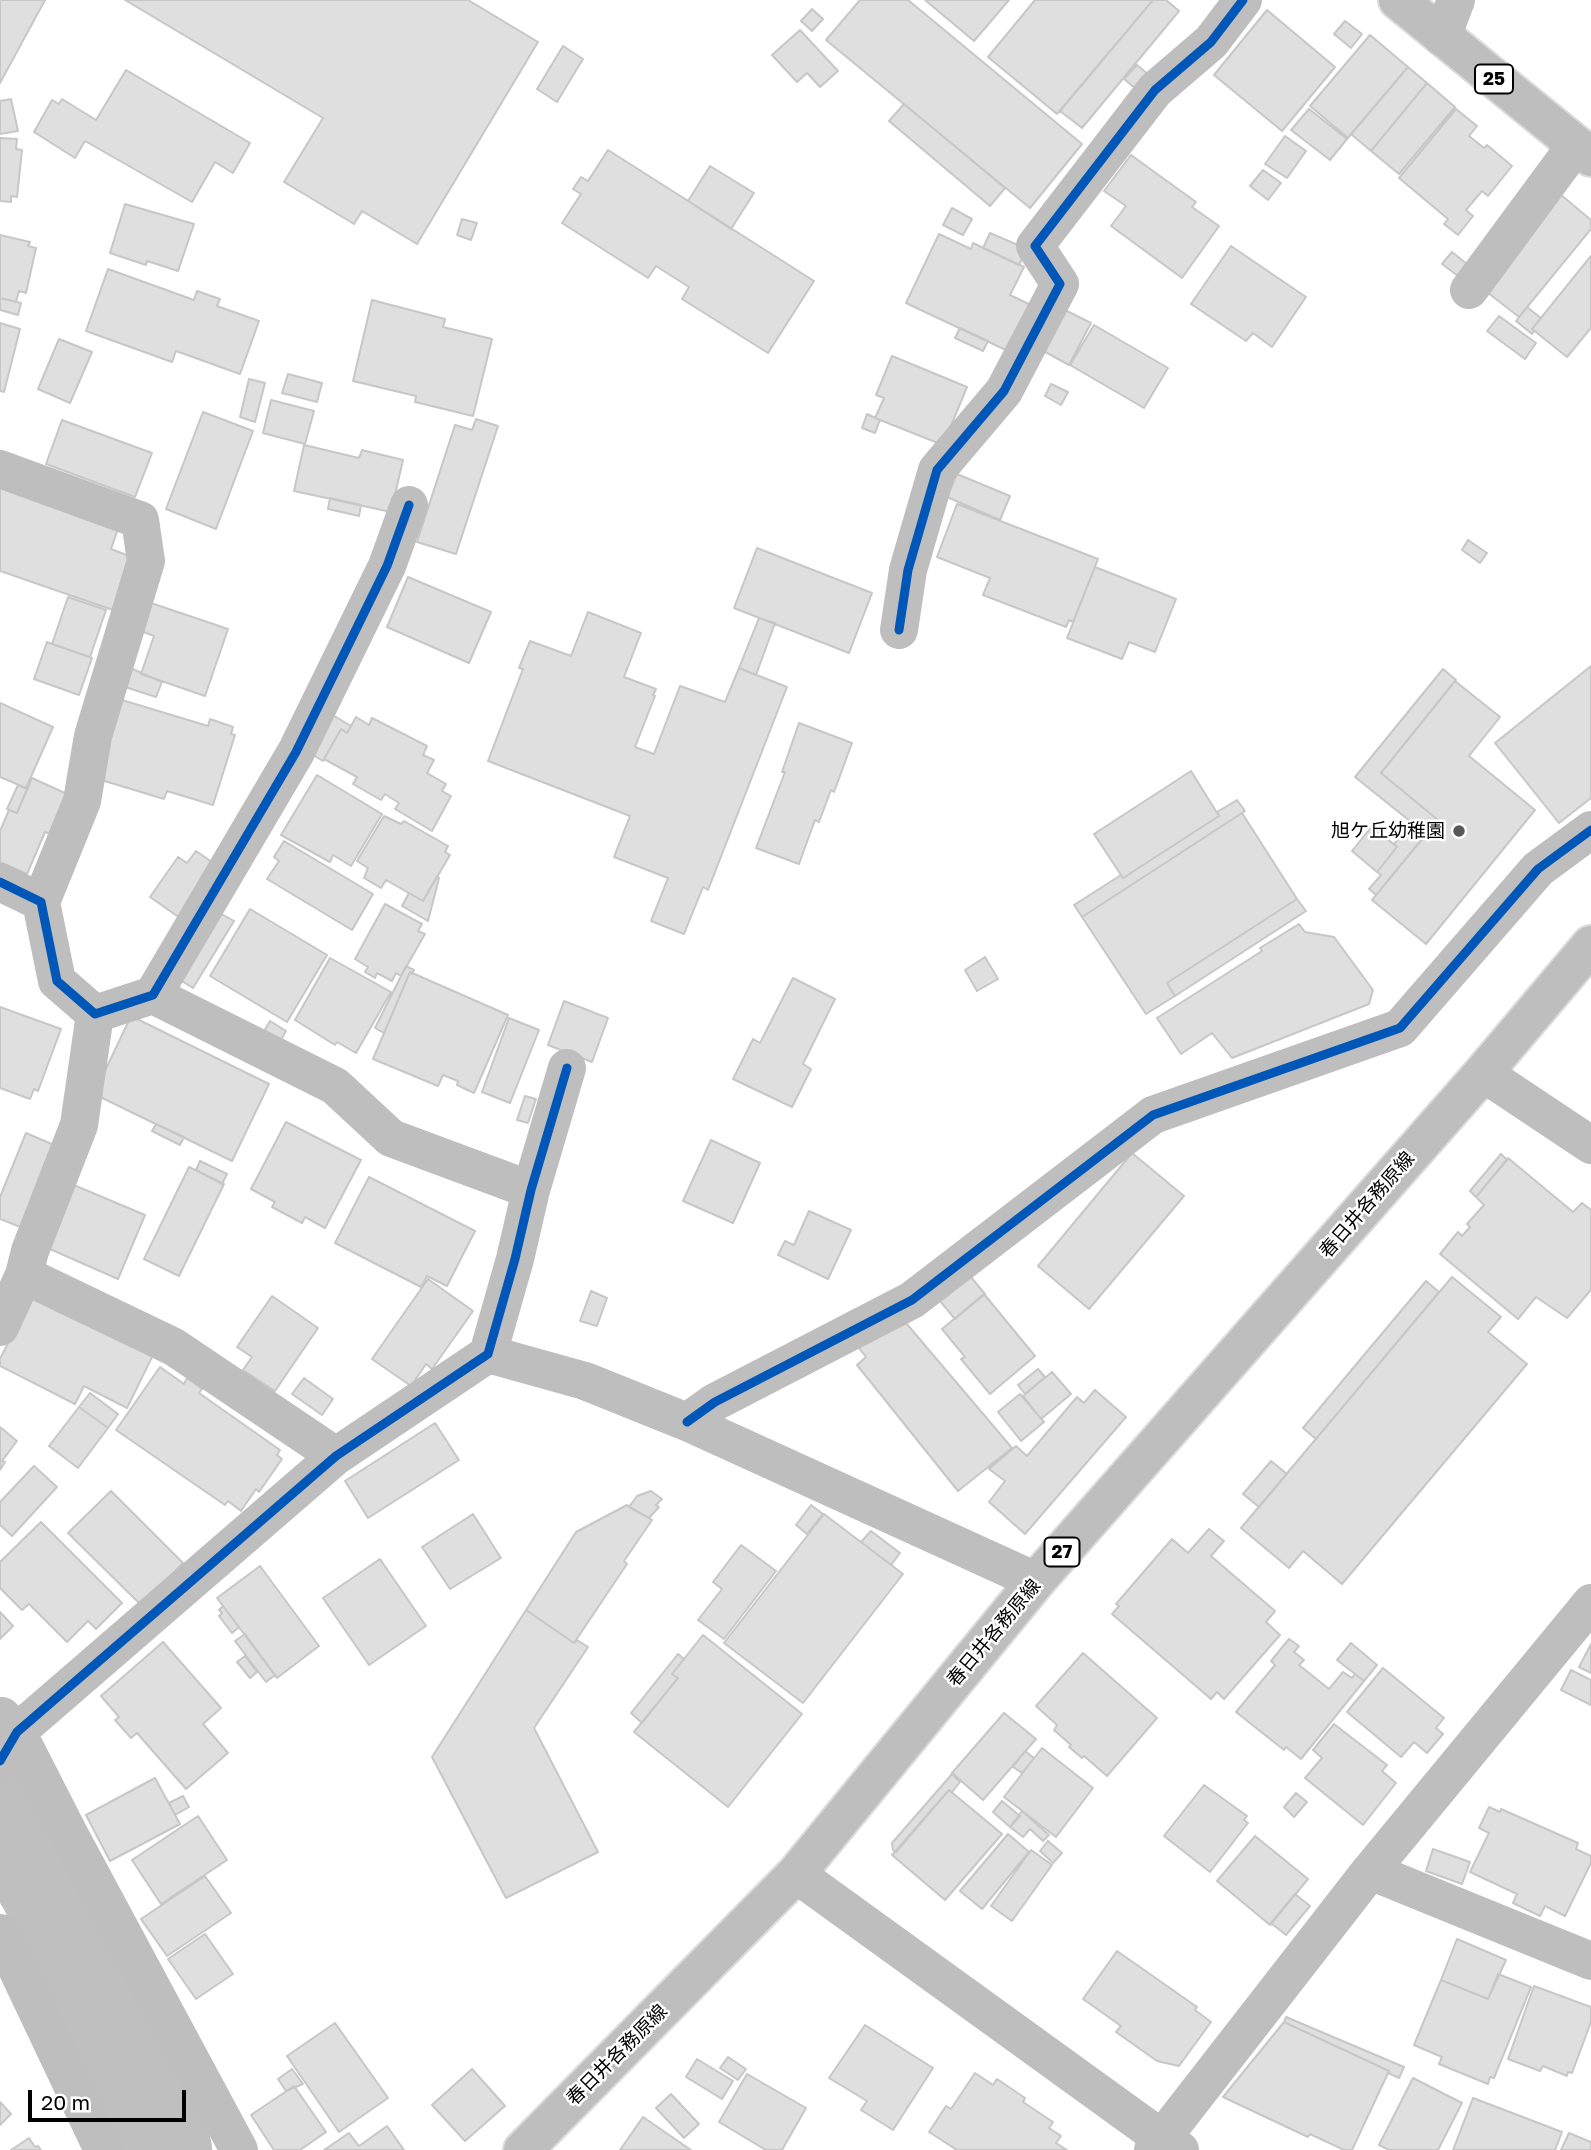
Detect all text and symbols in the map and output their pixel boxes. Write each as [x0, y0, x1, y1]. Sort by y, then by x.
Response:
road number: 25 [1475, 64, 1513, 94]
place label: 旭ケ丘幼稚園 [1331, 820, 1445, 842]
marker: 旭ケ丘幼稚園 [1451, 823, 1467, 839]
street label: 春日井各務原線 [1315, 1147, 1419, 1263]
road number: 27 [1044, 1538, 1080, 1567]
street label: 春日井各務原線 [943, 1575, 1045, 1691]
street label: 春日井各務原線 [562, 2000, 672, 2110]
scale bar [32, 2076, 189, 2120]
text: 20 m [41, 2089, 90, 2115]

